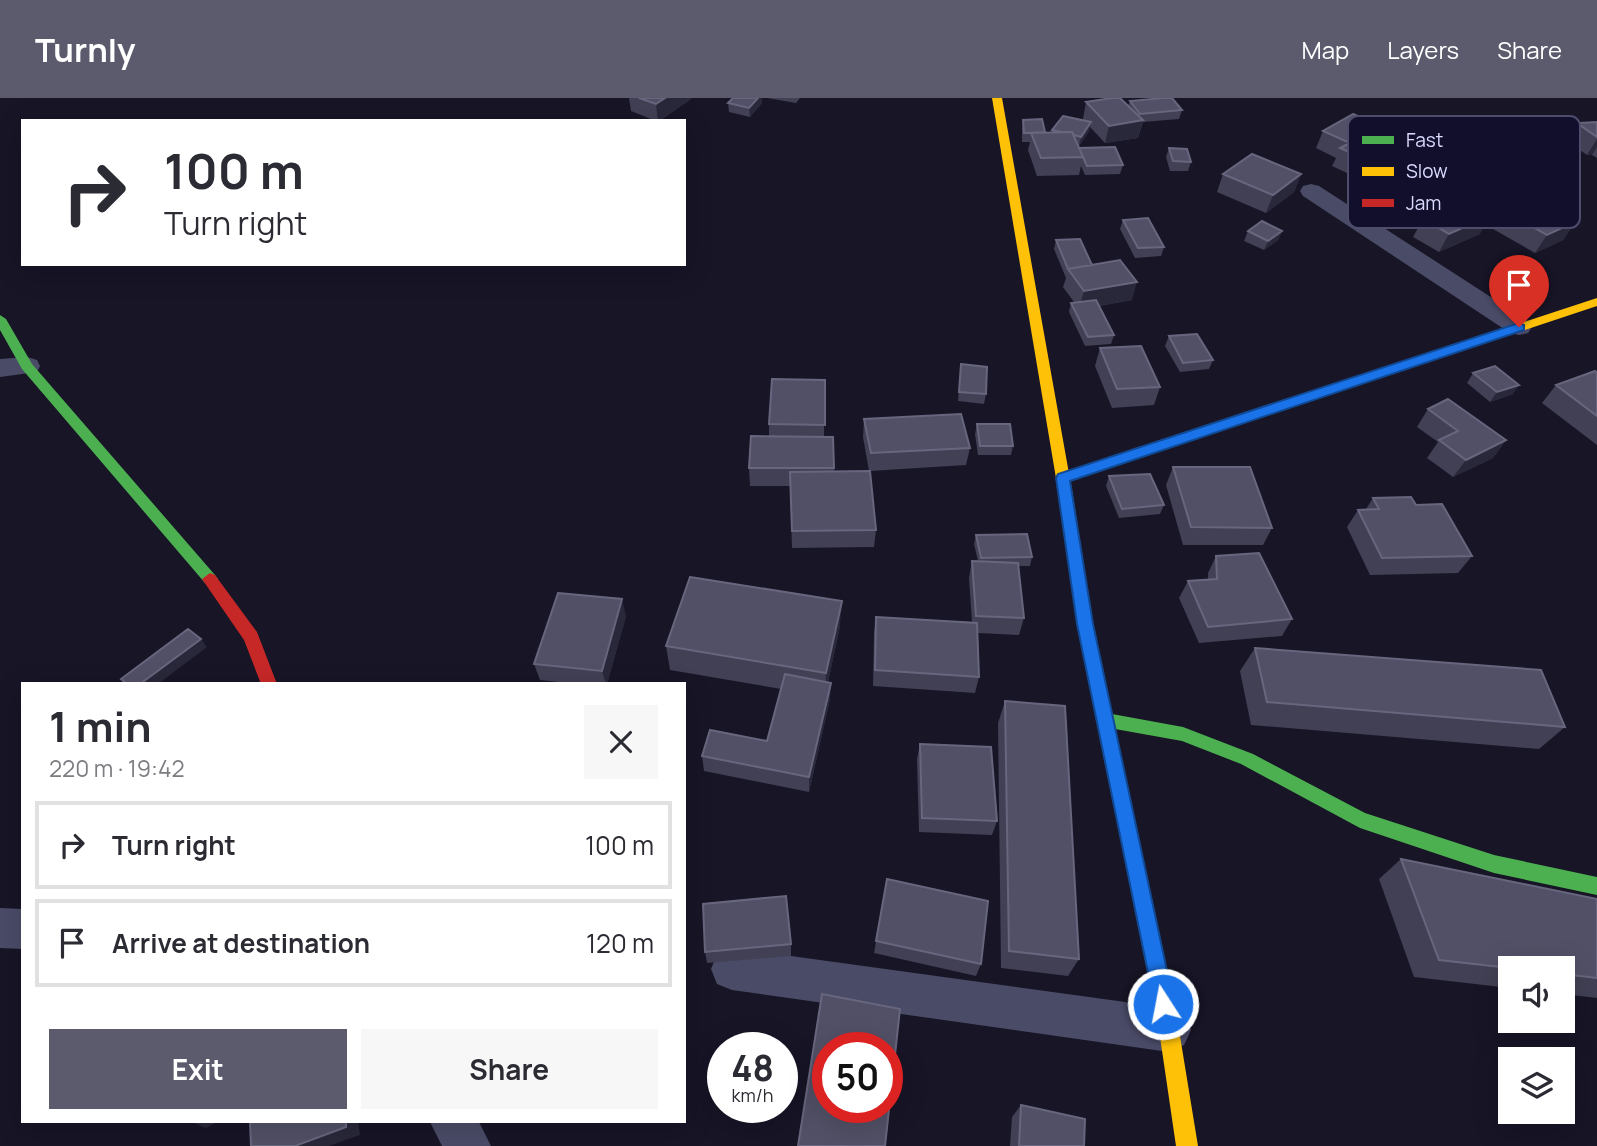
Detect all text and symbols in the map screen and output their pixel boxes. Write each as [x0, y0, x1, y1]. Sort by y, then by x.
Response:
text: Turnly [35, 27, 136, 72]
text: Map [1302, 33, 1349, 66]
text: Layers [1387, 33, 1459, 66]
text: Share [1497, 33, 1562, 66]
legend [1348, 116, 1580, 228]
text: Fast [1406, 127, 1443, 153]
text: 100 m [164, 137, 304, 204]
icon: right [49, 147, 140, 238]
text: Slow [1406, 158, 1448, 184]
text: Jam [1406, 190, 1441, 216]
text: Turn right [164, 201, 307, 245]
pin [1489, 255, 1549, 327]
icon: arrive [1500, 266, 1538, 304]
text: 1 min [49, 697, 152, 755]
button: close [584, 705, 658, 779]
text: 220 m · 19:42 [49, 752, 185, 784]
icon: right [53, 826, 91, 864]
text: Turn right [112, 827, 236, 863]
text: 100 m [585, 827, 654, 863]
icon: arrive [53, 924, 91, 962]
text: Arrive at destination [112, 925, 370, 961]
text: 120 m [586, 925, 654, 961]
map controls [1498, 956, 1575, 1124]
button: sound [1498, 956, 1575, 1033]
position arrow [1126, 967, 1200, 1041]
button: Exit [49, 1029, 347, 1109]
button: Share [361, 1029, 658, 1109]
speed limit sign: 50 [812, 1032, 903, 1123]
text: 48 [731, 1044, 774, 1092]
button: layers [1498, 1047, 1575, 1124]
text: km/h [732, 1083, 773, 1107]

